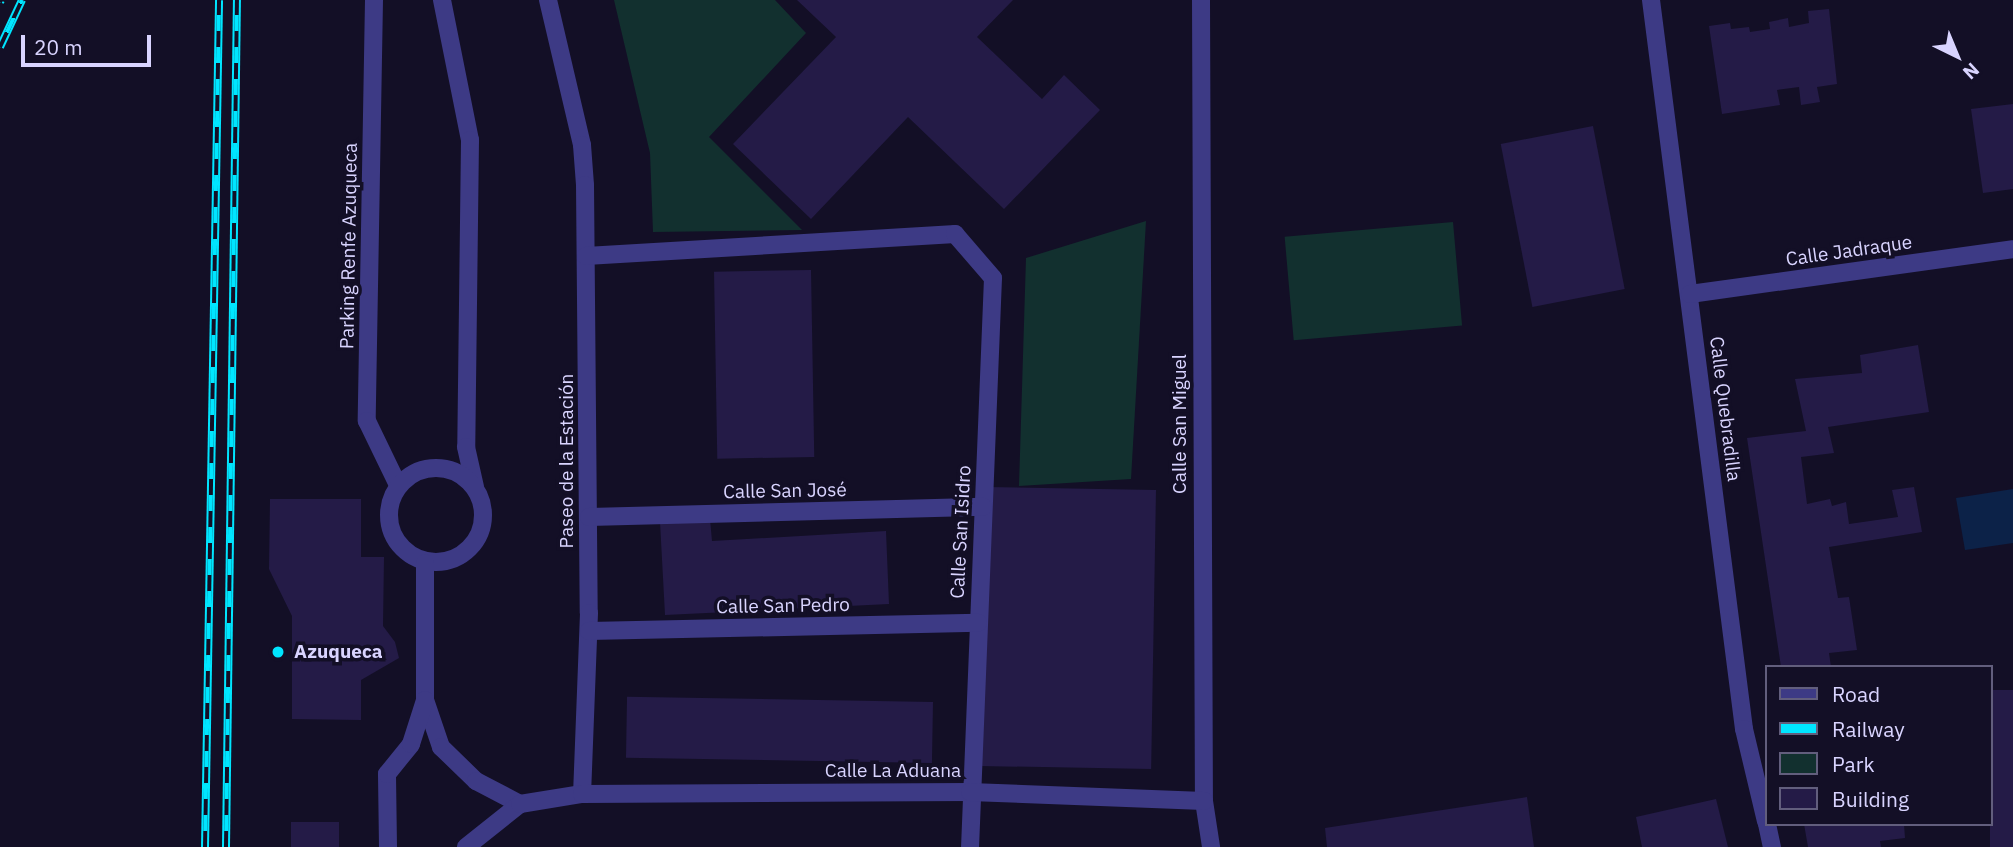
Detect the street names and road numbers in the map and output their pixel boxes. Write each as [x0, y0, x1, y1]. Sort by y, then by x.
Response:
street label: Parking Renfe Azuqueca [336, 143, 362, 349]
street label: Calle Jadraque [1784, 231, 1914, 271]
street label: Calle Quebradilla [1705, 335, 1745, 483]
street label: Calle San Miguel [1169, 354, 1191, 494]
street label: Paseo de la Estación [556, 374, 578, 548]
street label: Calle San Isidro [946, 465, 976, 599]
street label: Calle San José [723, 479, 847, 503]
street label: Calle San Pedro [716, 593, 850, 619]
street label: Calle La Aduana [825, 760, 961, 782]

